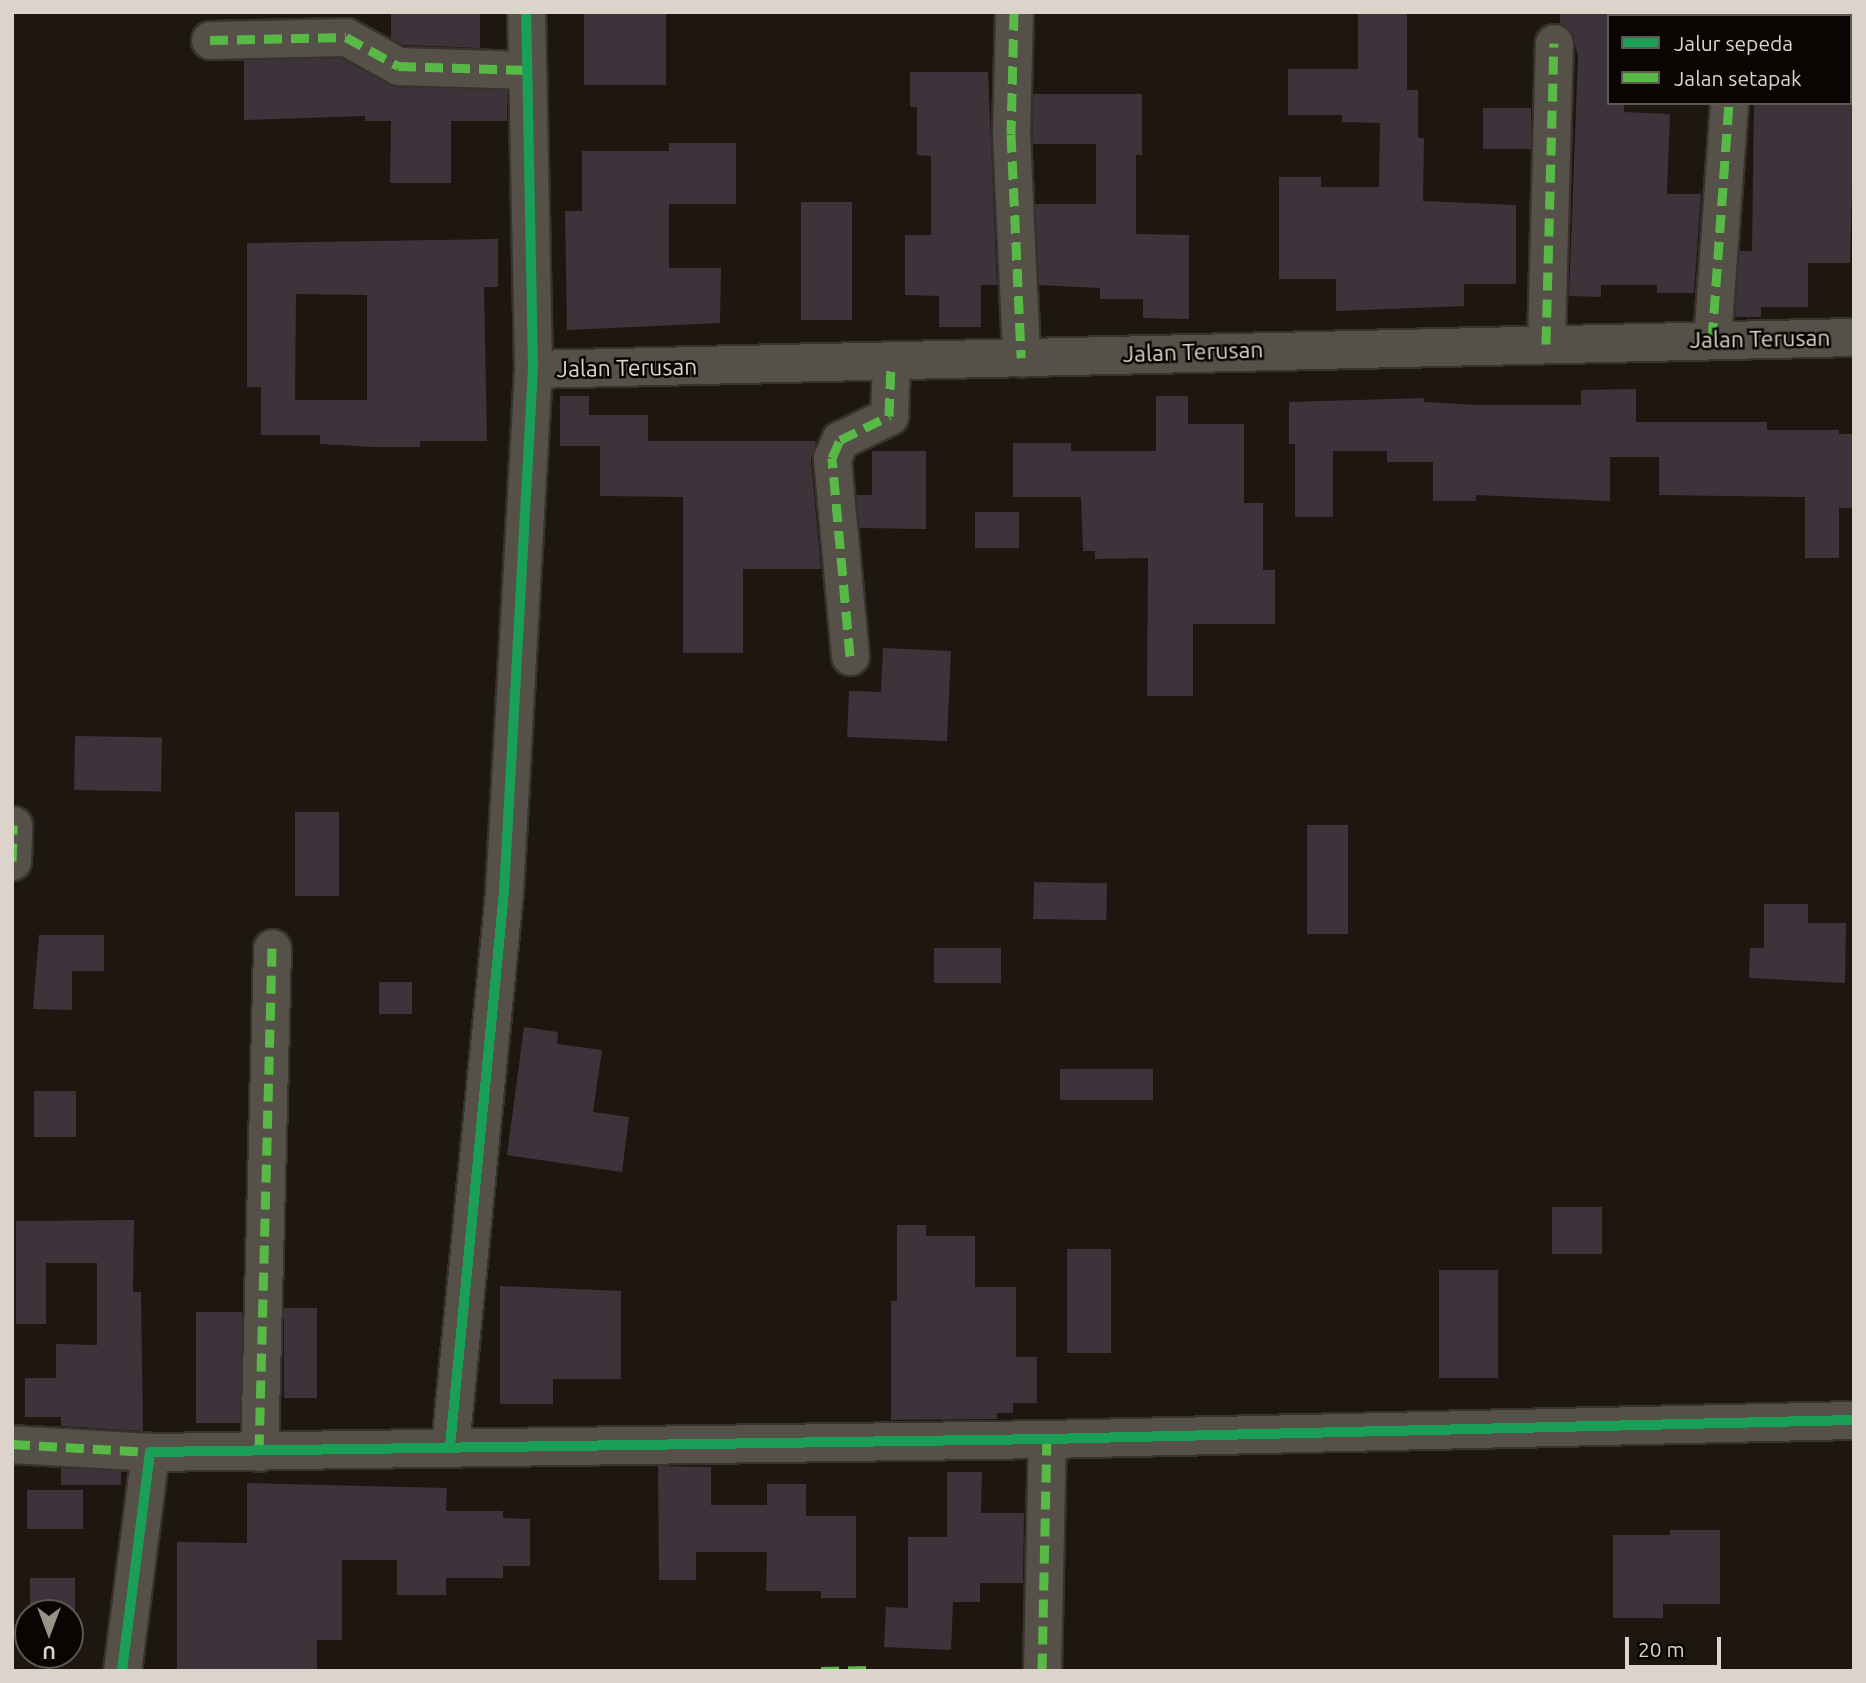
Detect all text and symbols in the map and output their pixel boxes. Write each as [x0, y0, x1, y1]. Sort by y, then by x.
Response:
legend [1607, 14, 1852, 105]
text: Jalur sepeda [1674, 31, 1793, 55]
text: Jalan setapak [1674, 66, 1802, 90]
street label: Jalan Terusan [1689, 324, 1831, 354]
street label: Jalan Terusan [1122, 336, 1264, 368]
street label: Jalan Terusan [556, 353, 698, 383]
north arrow [14, 1599, 84, 1669]
scale bar [1628, 1624, 1724, 1668]
text: 20 m [1638, 1637, 1685, 1661]
text: U [42, 1642, 56, 1664]

